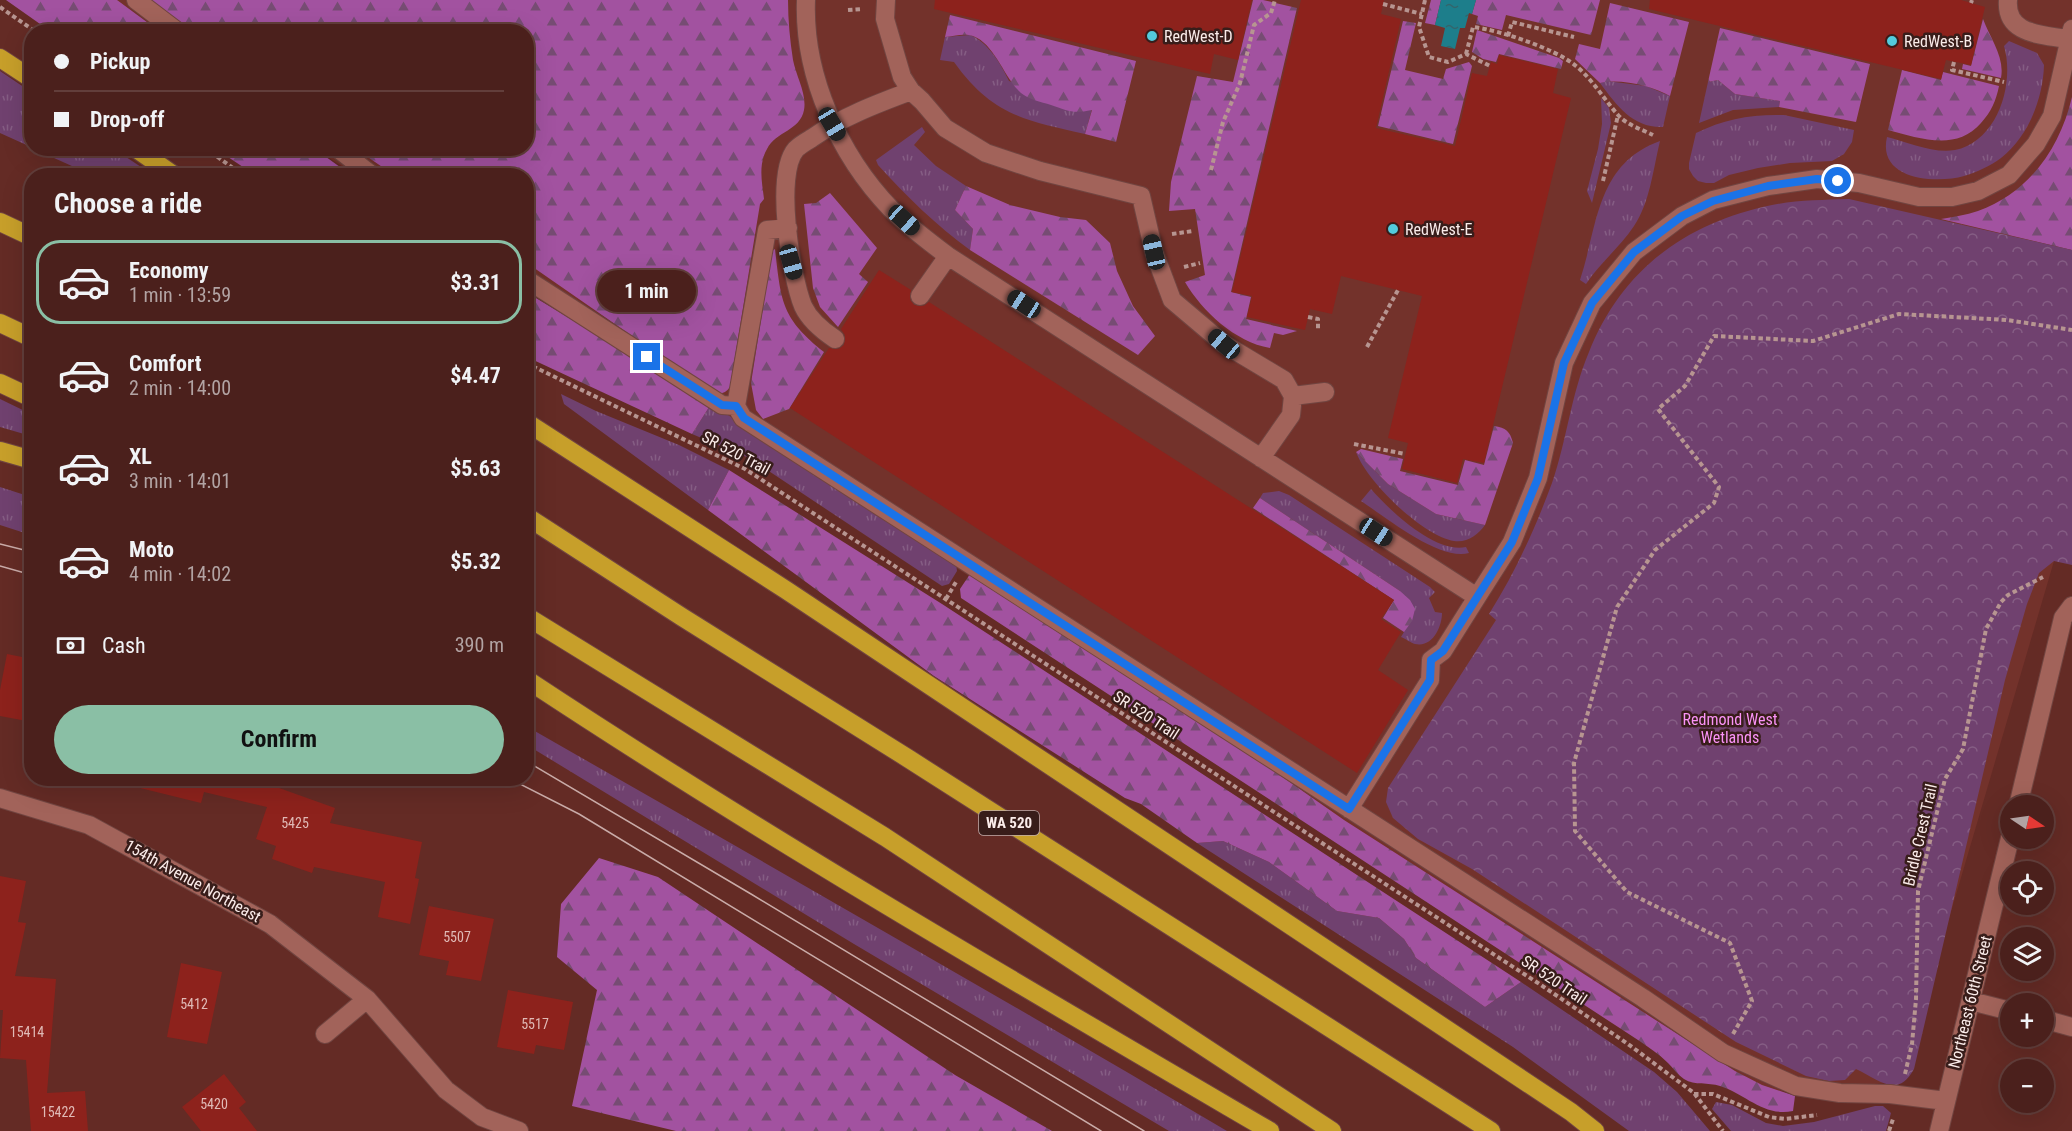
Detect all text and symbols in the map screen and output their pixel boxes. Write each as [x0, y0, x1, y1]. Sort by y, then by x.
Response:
place label: RedWest-D [1164, 27, 1233, 46]
marker: RedWest-D [1145, 29, 1159, 43]
place label: RedWest-B [1904, 32, 1972, 51]
marker: RedWest-B [1885, 34, 1899, 48]
text: Pickup [90, 49, 150, 74]
car [815, 104, 849, 144]
text: Drop-off [90, 107, 164, 132]
route start [1824, 167, 1851, 194]
text: Choose a ride [54, 188, 202, 220]
car [885, 201, 923, 239]
place label: RedWest-E [1405, 220, 1472, 239]
marker: RedWest-E [1386, 222, 1400, 236]
car [1141, 232, 1167, 272]
car [777, 242, 805, 282]
icon: car [57, 255, 111, 309]
text: Economy [129, 258, 209, 283]
text: $3.31 [450, 270, 501, 295]
callout: 1 min [598, 270, 696, 312]
text: 1 min [624, 279, 669, 303]
text: 1 min · 13:59 [129, 283, 231, 307]
car [1004, 287, 1044, 321]
car [1204, 326, 1244, 362]
route end [633, 343, 660, 370]
icon: car [57, 348, 111, 402]
text: Comfort [129, 351, 202, 376]
text: $4.47 [450, 363, 501, 388]
text: 2 min · 14:00 [129, 376, 231, 400]
street label: SR 520 Trail [699, 427, 773, 479]
icon: car [57, 441, 111, 495]
text: XL [129, 444, 152, 469]
text: $5.63 [450, 456, 501, 481]
text: 3 min · 14:01 [129, 469, 231, 493]
car [1356, 515, 1396, 549]
icon: car [57, 534, 111, 588]
text: Moto [129, 537, 174, 562]
text: $5.32 [450, 549, 501, 574]
text: 4 min · 14:02 [129, 562, 231, 586]
icon: cash [54, 629, 87, 662]
text: Cash [102, 633, 146, 658]
text: 390 m [455, 633, 504, 657]
street label: SR 520 Trail [1109, 687, 1183, 743]
button: Confirm [54, 705, 504, 774]
park label: Redmond West Wetlands [1683, 710, 1778, 747]
street label: Bridle Crest Trail [1899, 782, 1941, 888]
north arrow [2000, 795, 2054, 849]
map controls [2000, 795, 2054, 1113]
road number: WA 520 [979, 811, 1039, 835]
house number: 5425 [281, 815, 309, 831]
street label: 154th Avenue Northeast [122, 836, 264, 926]
button: locate [2000, 861, 2054, 915]
button: layers [2000, 927, 2054, 981]
house number: 5507 [443, 929, 471, 945]
street label: Northeast 60th Street [1944, 933, 1996, 1070]
street label: SR 520 Trail [1518, 951, 1590, 1009]
button: + [2000, 993, 2054, 1047]
house number: 5412 [180, 996, 208, 1012]
house number: 5517 [521, 1016, 549, 1032]
house number: 15414 [10, 1024, 44, 1040]
button: − [2000, 1059, 2054, 1113]
house number: 5420 [200, 1096, 228, 1112]
house number: 15422 [41, 1104, 75, 1120]

